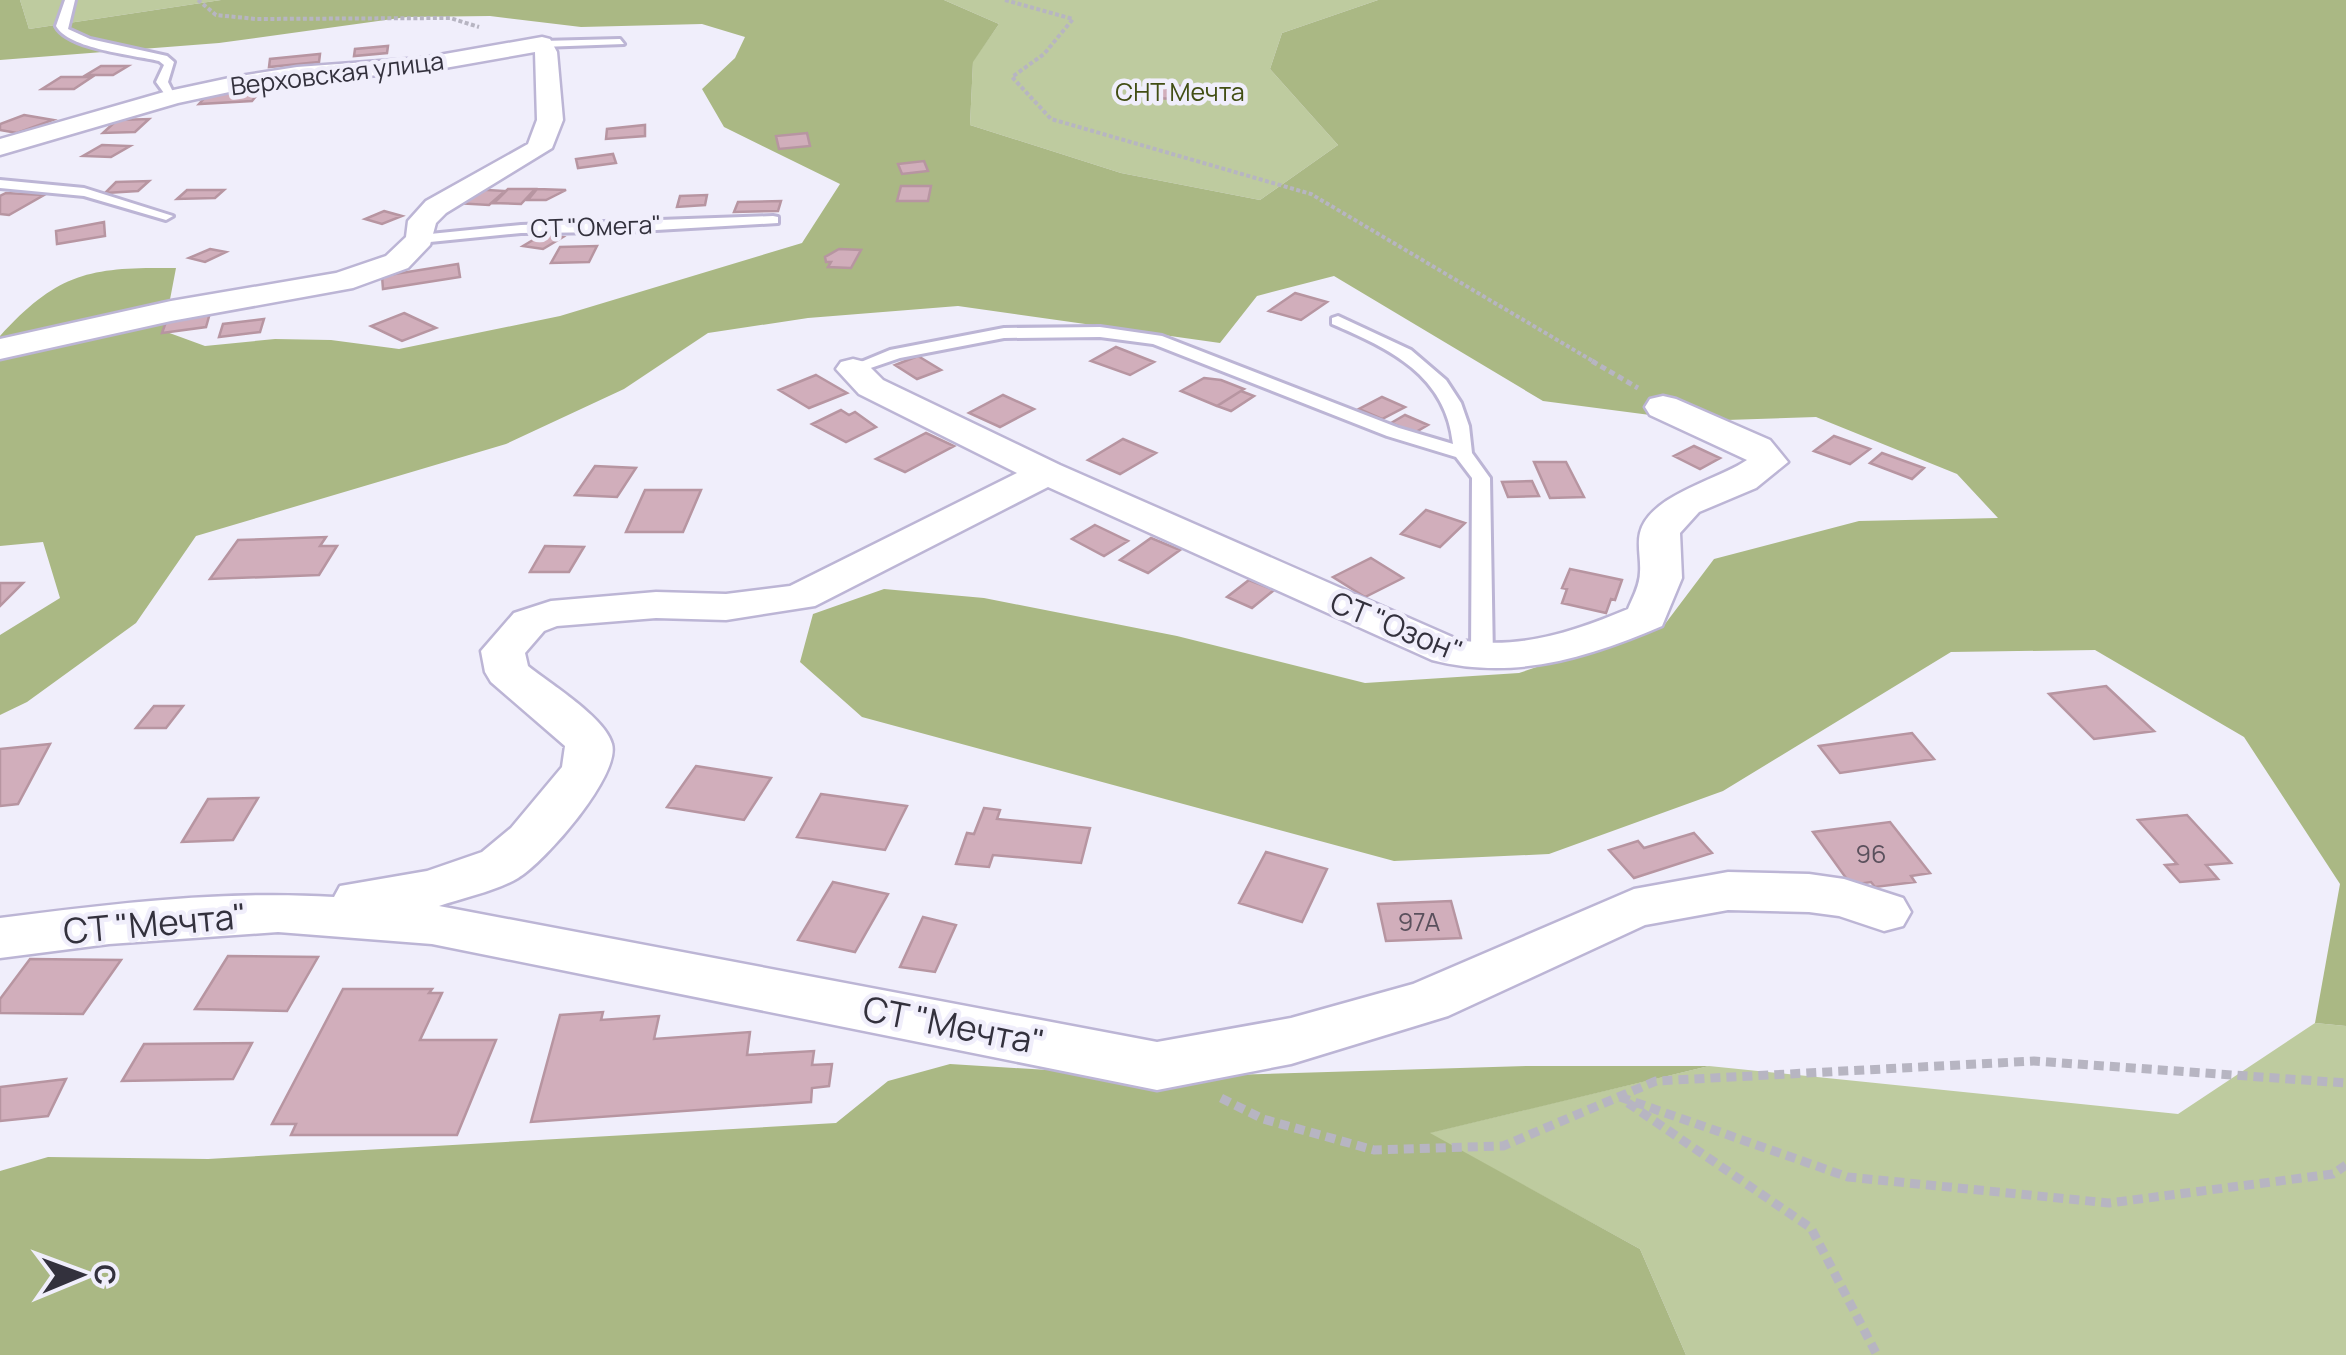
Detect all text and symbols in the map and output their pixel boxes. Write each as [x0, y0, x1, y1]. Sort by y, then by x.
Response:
street label: Верховская улица [228, 43, 446, 103]
park label: СНТ Мечта [1115, 74, 1245, 109]
street label: СТ "Омега" [530, 206, 662, 246]
street label: СТ "Озон" [1325, 581, 1469, 671]
house number: 96 [1855, 836, 1887, 871]
street label: СТ "Мечта" [61, 891, 249, 955]
house number: 97А [1398, 904, 1440, 939]
street label: СТ "Мечта" [859, 984, 1049, 1066]
north arrow [30, 1225, 130, 1325]
text: С [87, 1264, 125, 1285]

